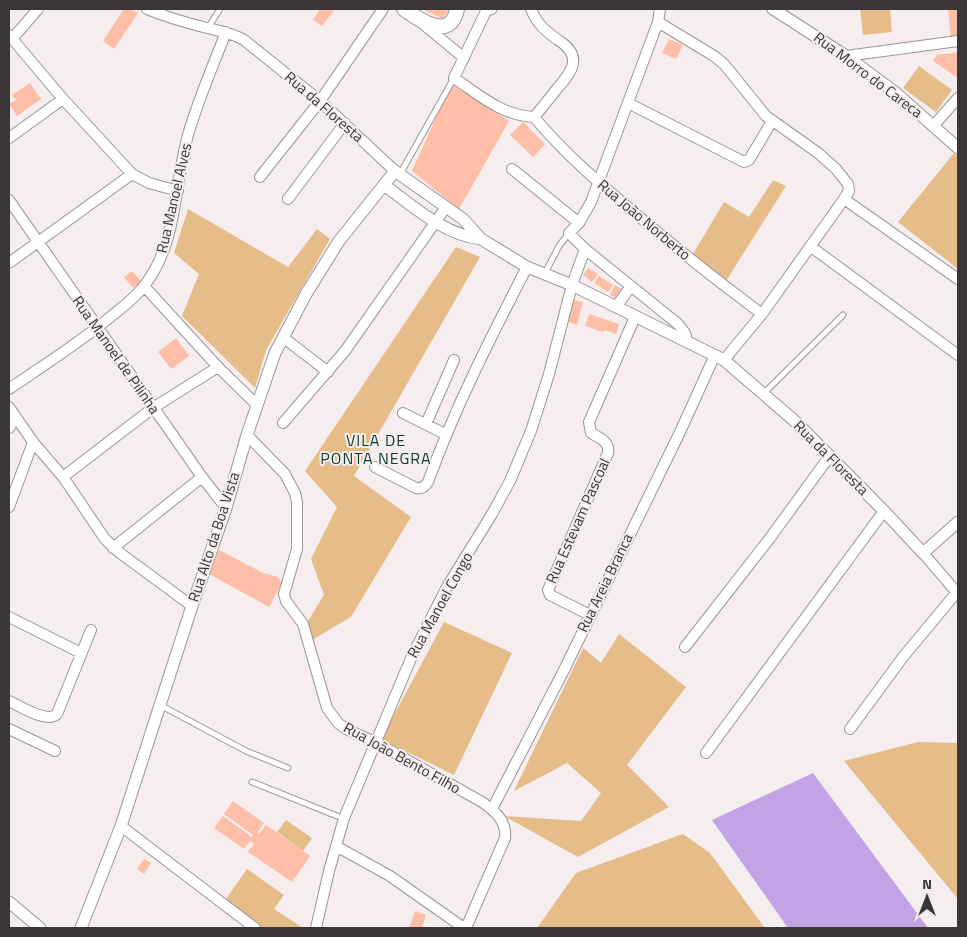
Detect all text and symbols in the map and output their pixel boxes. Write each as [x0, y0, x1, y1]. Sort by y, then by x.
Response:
street label: Rua Morro do Careca [809, 26, 928, 124]
street label: Rua da Floresta [280, 66, 369, 148]
street label: Rua Manoel Alves [150, 141, 197, 255]
street label: Rua João Norberto [593, 174, 696, 266]
street label: Rua Manoel de Pilinha [67, 291, 166, 419]
street label: Rua da Floresta [788, 415, 875, 501]
district label: VILA DE PONTA NEGRA [320, 428, 432, 470]
street label: Rua Estevam Pascoal [540, 454, 616, 587]
street label: Rua Alto da Boa Vista [182, 468, 246, 605]
street label: Rua Areia Branca [571, 529, 639, 636]
street label: Rua Manoel Congo [401, 548, 478, 662]
street label: Rua João Bento Filho [339, 716, 465, 799]
north arrow [902, 872, 952, 922]
text: N [922, 873, 932, 894]

